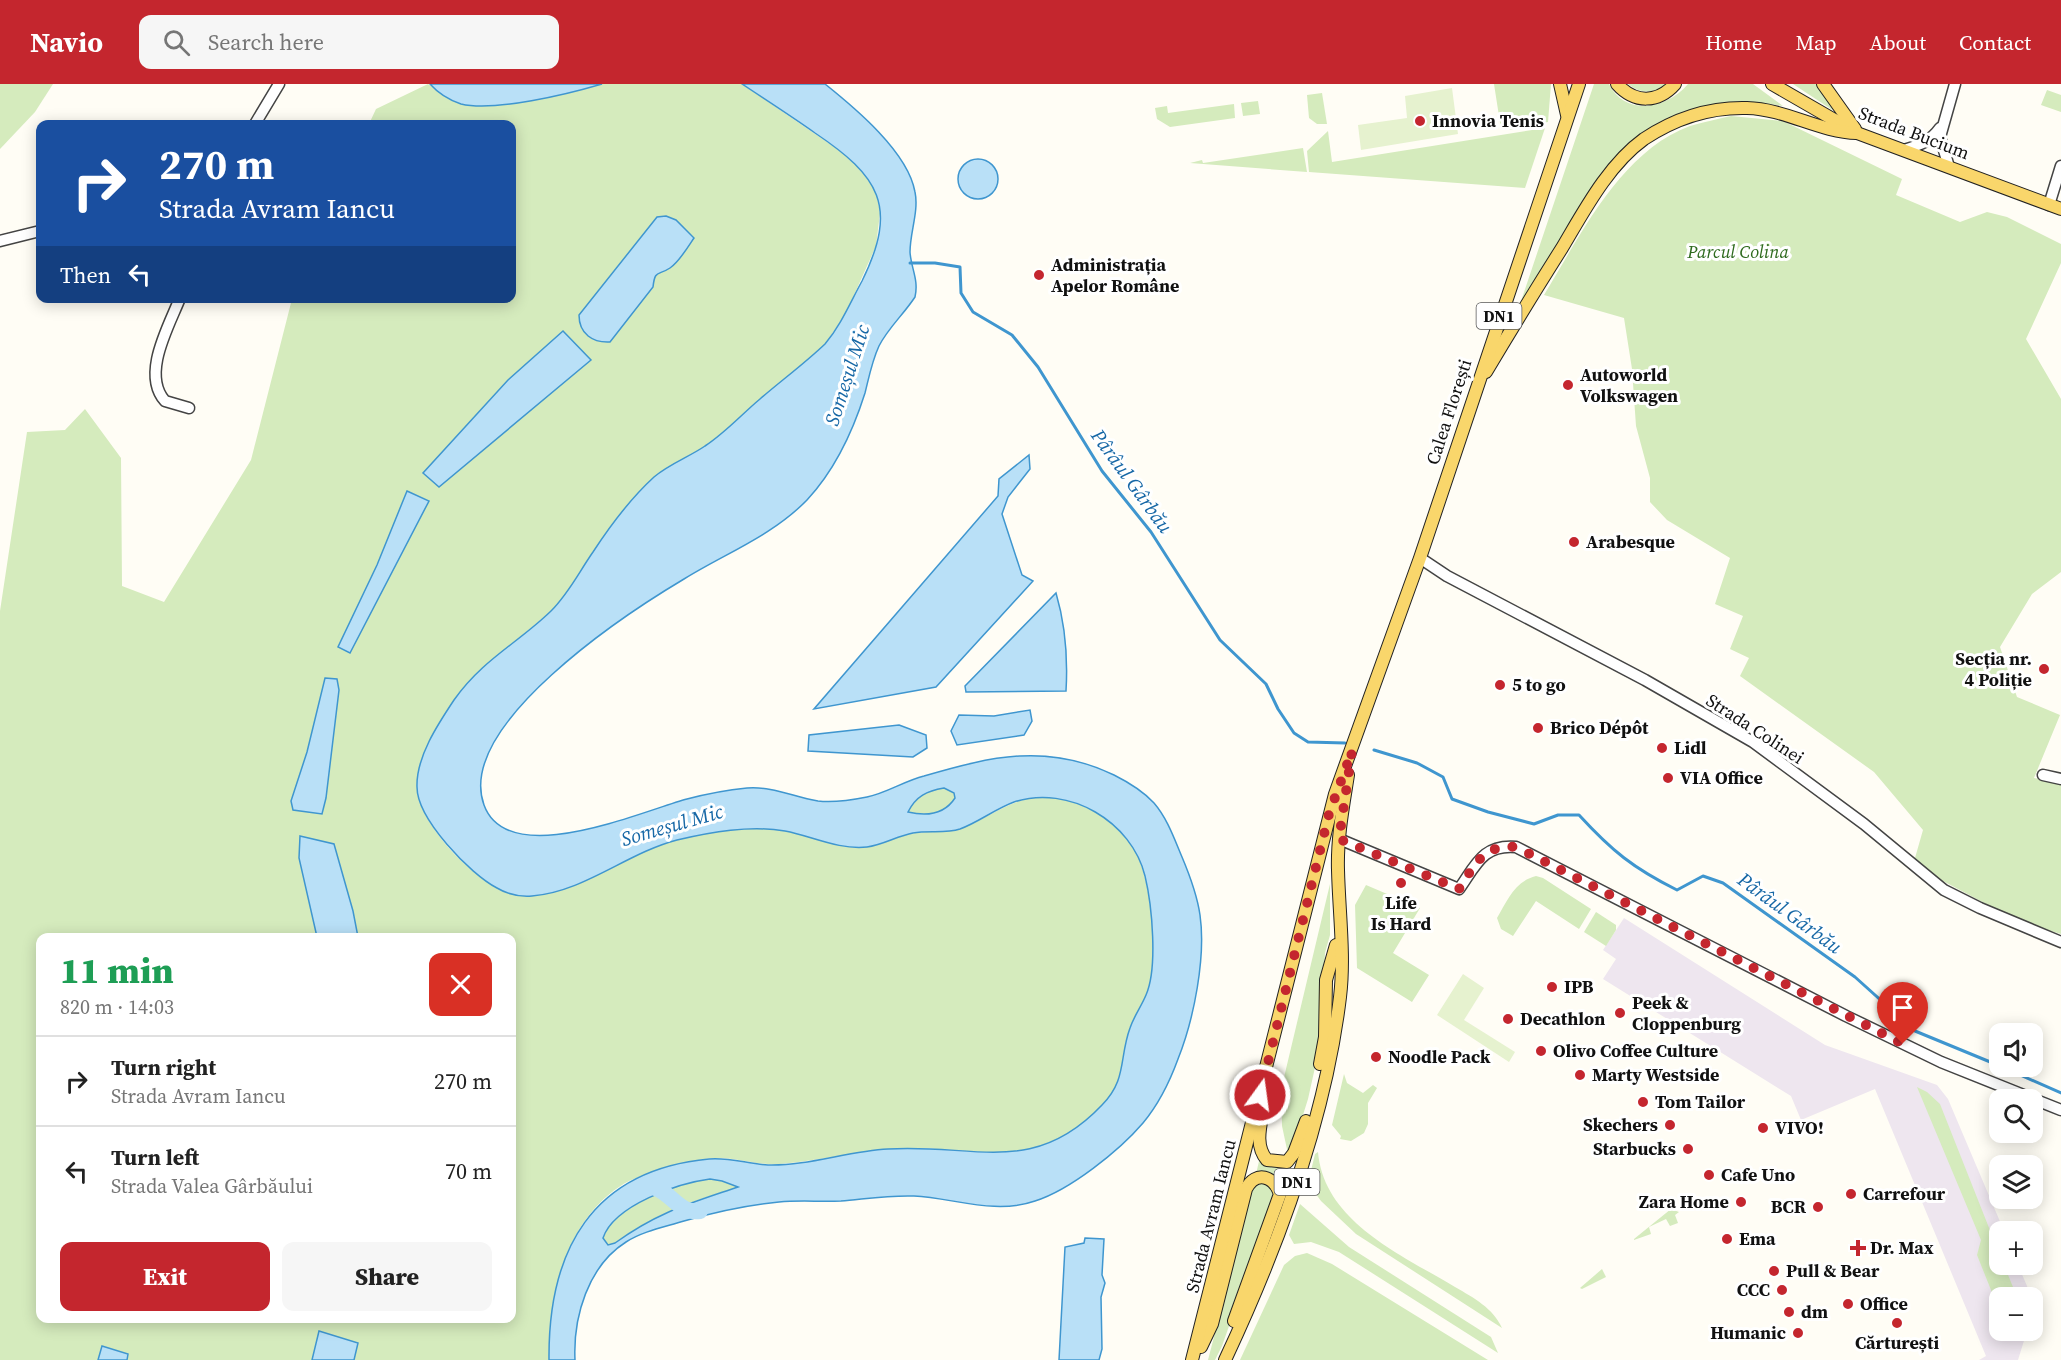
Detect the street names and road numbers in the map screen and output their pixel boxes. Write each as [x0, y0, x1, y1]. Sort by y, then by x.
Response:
street label: Strada Bucium [1855, 100, 1973, 165]
road number: DN1 [1476, 303, 1522, 329]
street label: Calea Florești [1420, 356, 1477, 468]
street label: Strada Colinei [1701, 688, 1809, 770]
street label: Strada Avram Iancu [1179, 1137, 1242, 1295]
road number: DN1 [1274, 1169, 1320, 1195]

